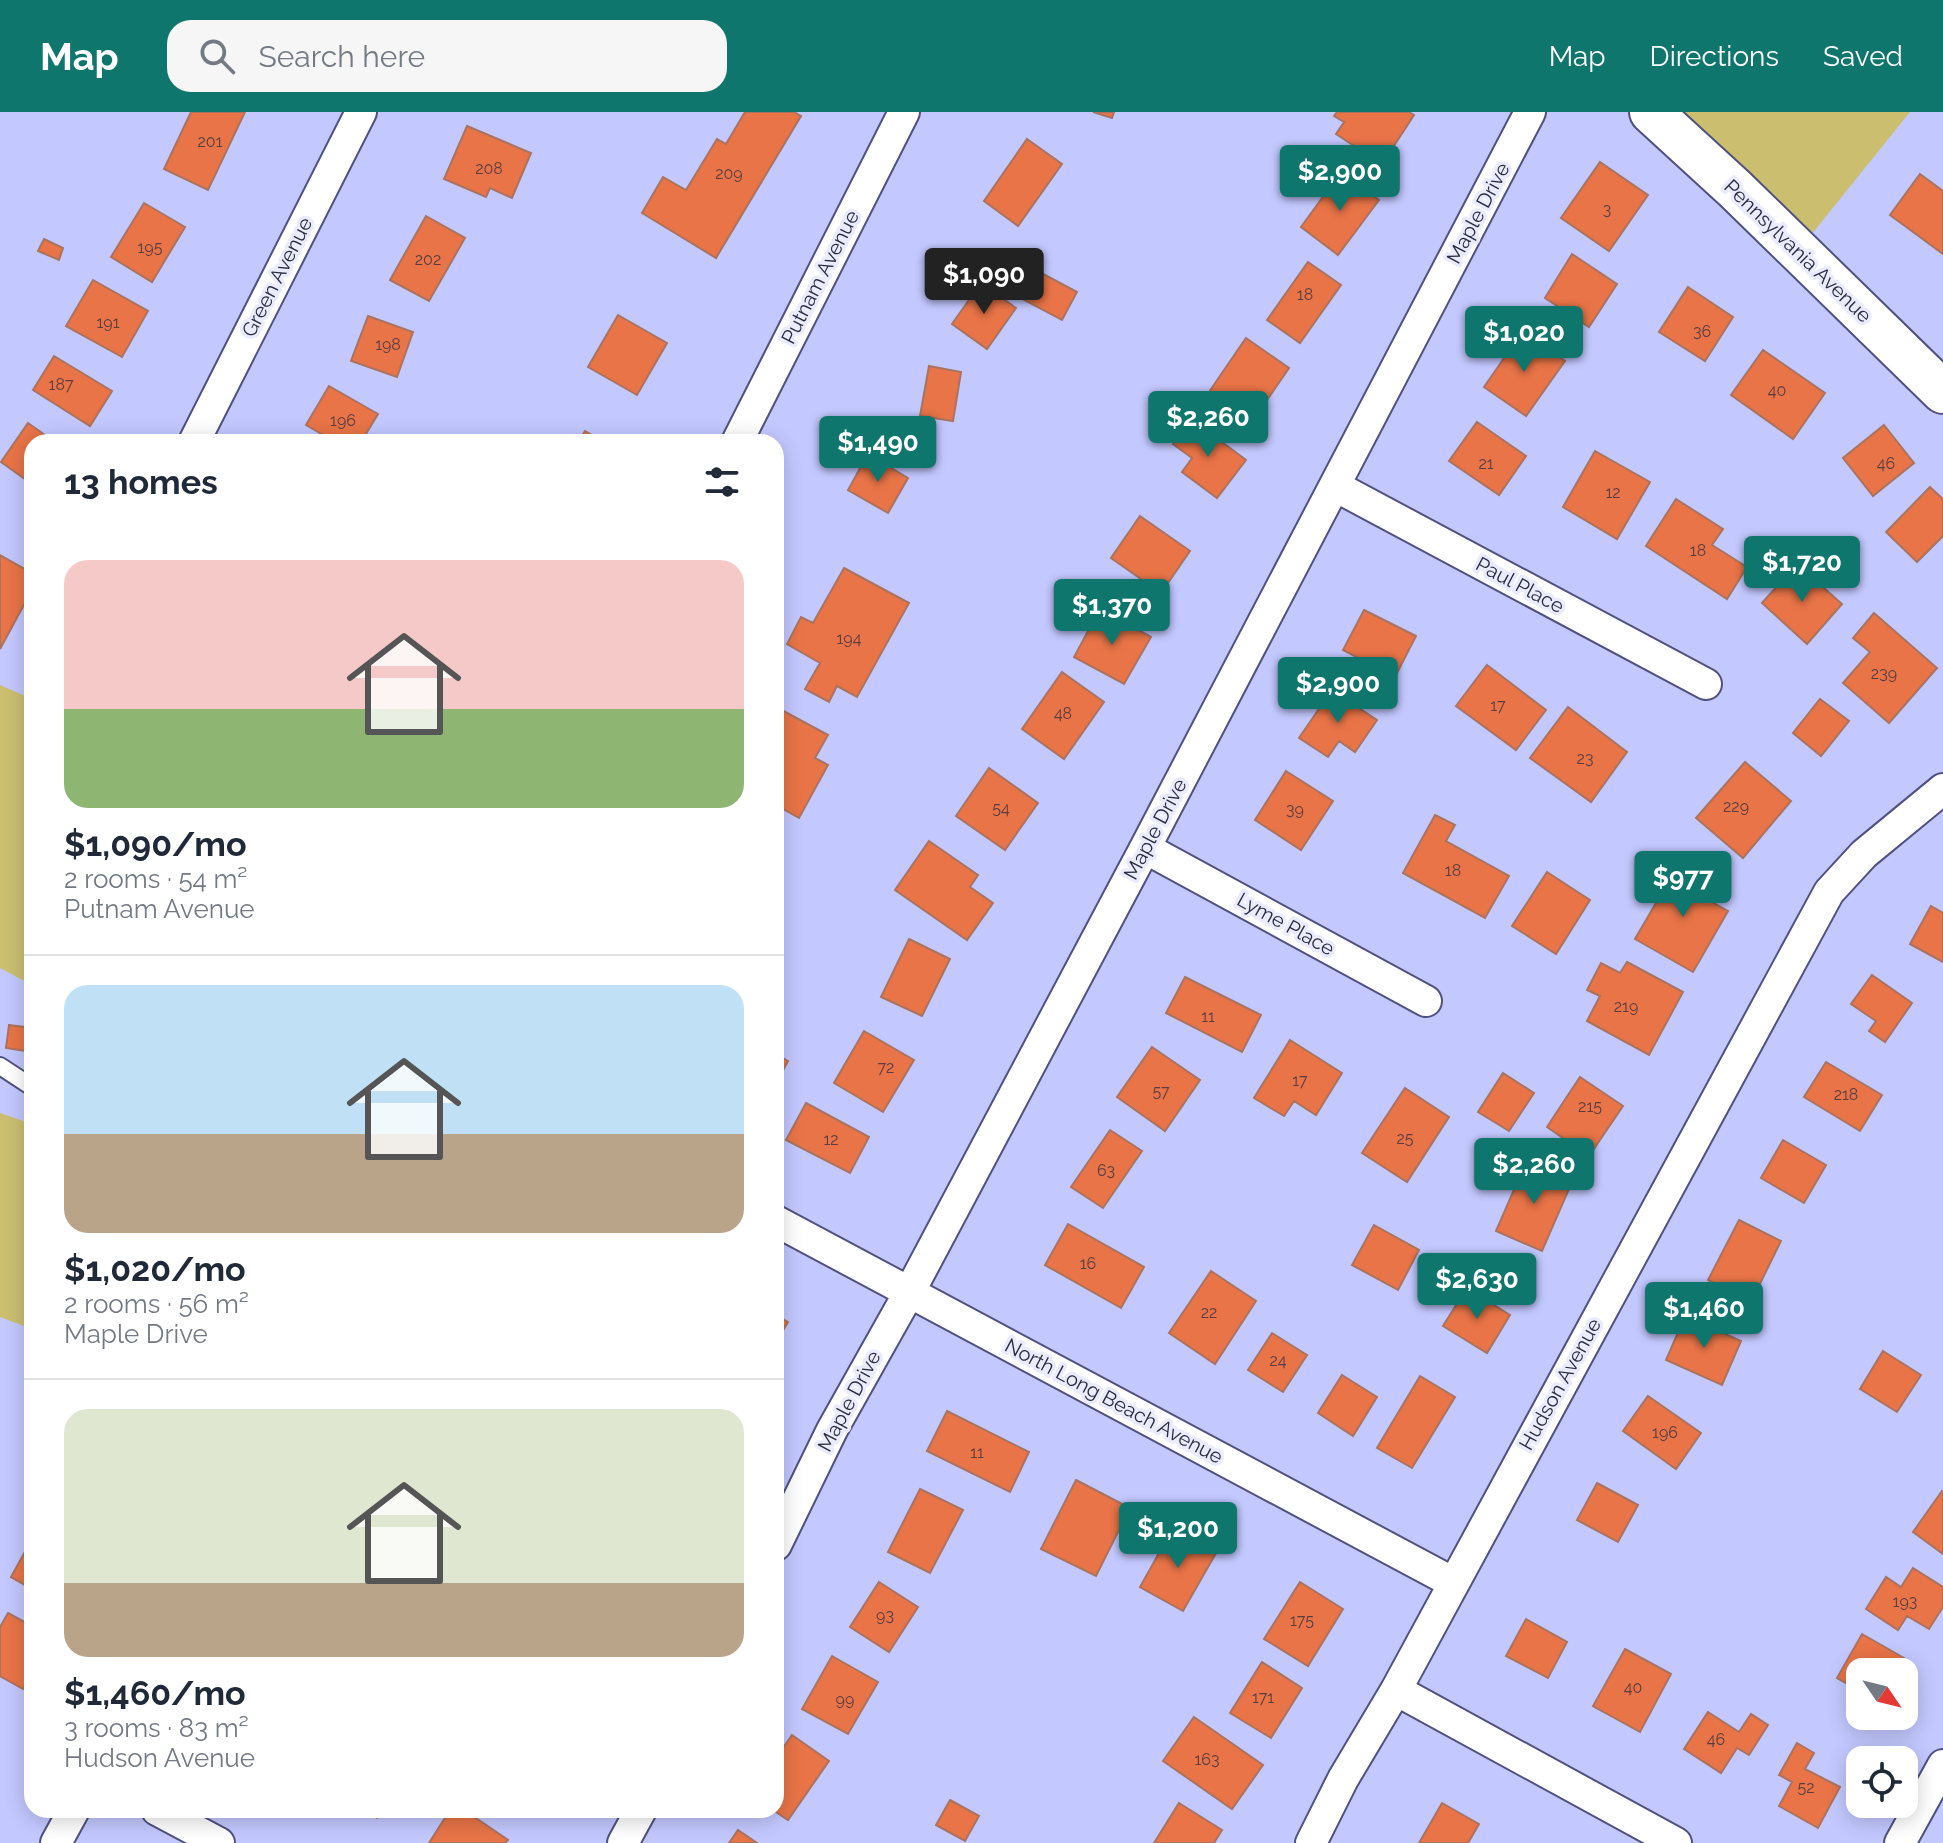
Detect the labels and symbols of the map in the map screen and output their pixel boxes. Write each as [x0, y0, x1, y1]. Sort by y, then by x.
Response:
house number: 201 [198, 132, 223, 151]
pin: $2,900 [1275, 145, 1405, 213]
street label: Maple Drive [1441, 158, 1515, 267]
house number: 208 [475, 159, 503, 178]
house number: 209 [715, 164, 743, 183]
street label: Pennsylvania Avenue [1719, 174, 1877, 328]
house number: 3 [1603, 200, 1611, 219]
street label: Putnam Avenue [776, 206, 864, 348]
street label: Green Avenue [237, 213, 318, 341]
house number: 195 [138, 238, 163, 257]
pin: $1,090 [919, 248, 1049, 316]
house number: 202 [415, 250, 441, 269]
house number: 18 [1297, 285, 1313, 304]
pin: $1,020 [1459, 306, 1589, 374]
house number: 191 [96, 313, 120, 332]
house number: 36 [1693, 322, 1711, 341]
house number: 198 [375, 335, 401, 354]
house number: 187 [49, 375, 74, 394]
house number: 40 [1768, 381, 1786, 400]
pin: $2,260 [1143, 391, 1273, 459]
house number: 196 [330, 411, 356, 430]
pin: $1,490 [813, 416, 943, 484]
house number: 21 [1478, 454, 1494, 473]
house number: 46 [1877, 454, 1895, 473]
house number: 12 [1605, 483, 1621, 502]
pin: $1,720 [1737, 536, 1867, 604]
house number: 18 [1690, 541, 1706, 560]
street label: Paul Place [1472, 552, 1568, 618]
pin: $1,370 [1047, 579, 1177, 647]
house number: 194 [837, 629, 862, 648]
pin: $2,900 [1273, 657, 1403, 725]
house number: 239 [1871, 664, 1897, 683]
house number: 17 [1490, 696, 1506, 715]
house number: 48 [1054, 704, 1072, 723]
house number: 23 [1577, 749, 1593, 768]
street label: Maple Drive [1118, 774, 1192, 883]
house number: 229 [1723, 797, 1749, 816]
house number: 54 [992, 799, 1010, 818]
house number: 39 [1286, 800, 1304, 819]
pin: $977 [1636, 851, 1730, 919]
house number: 18 [1445, 861, 1461, 880]
street label: Lyme Place [1233, 887, 1339, 961]
house number: 219 [1614, 997, 1638, 1016]
house number: 11 [1201, 1007, 1215, 1026]
house number: 72 [878, 1058, 894, 1077]
house number: 17 [1292, 1071, 1308, 1090]
house number: 57 [1152, 1082, 1170, 1101]
house number: 218 [1834, 1085, 1858, 1104]
house number: 215 [1578, 1097, 1602, 1116]
house number: 25 [1396, 1129, 1414, 1148]
house number: 12 [823, 1130, 839, 1149]
pin: $2,260 [1469, 1138, 1599, 1206]
house number: 63 [1097, 1161, 1115, 1180]
pin: $2,630 [1412, 1253, 1542, 1321]
house number: 16 [1080, 1254, 1096, 1273]
pin: $1,460 [1639, 1282, 1769, 1350]
house number: 22 [1201, 1303, 1217, 1322]
street label: Hudson Avenue [1514, 1314, 1606, 1454]
street label: North Long Beach Avenue [1001, 1333, 1227, 1469]
street label: Maple Drive [812, 1346, 886, 1455]
house number: 24 [1269, 1351, 1287, 1370]
house number: 196 [1652, 1423, 1678, 1442]
house number: 11 [970, 1443, 984, 1462]
pin: $1,200 [1113, 1502, 1243, 1570]
house number: 193 [1893, 1592, 1917, 1611]
house number: 93 [876, 1606, 894, 1625]
house number: 175 [1290, 1611, 1314, 1630]
north arrow [1846, 1658, 1918, 1730]
house number: 40 [1624, 1678, 1642, 1697]
house number: 171 [1252, 1688, 1274, 1707]
house number: 99 [836, 1690, 854, 1709]
house number: 46 [1707, 1730, 1725, 1749]
house number: 163 [1194, 1750, 1220, 1769]
house number: 52 [1797, 1778, 1815, 1797]

